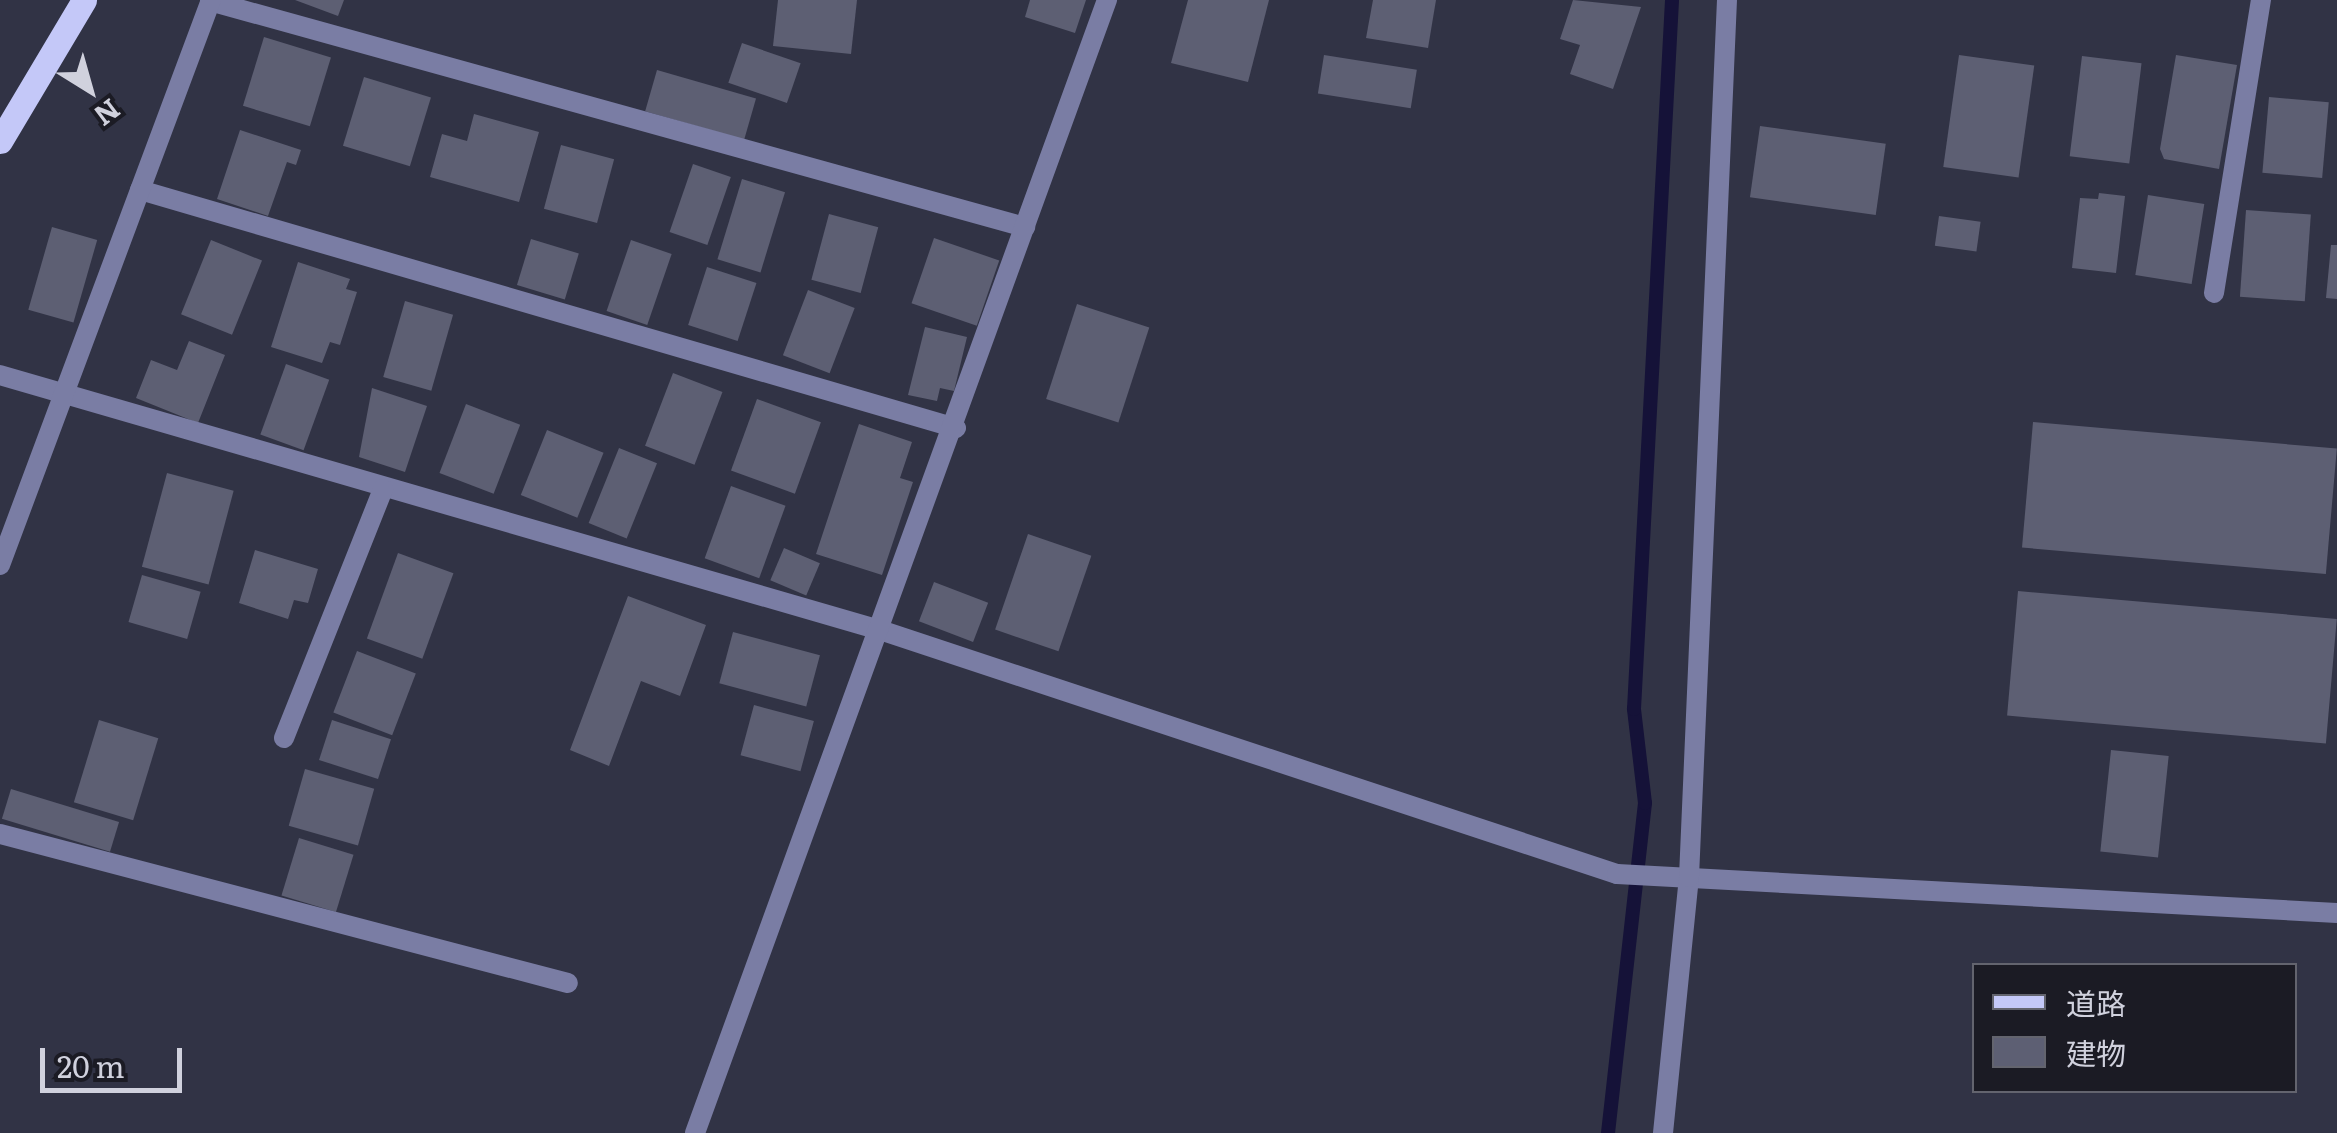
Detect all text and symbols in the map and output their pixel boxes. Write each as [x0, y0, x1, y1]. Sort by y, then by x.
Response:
north arrow [40, 40, 140, 140]
text: N [86, 90, 130, 138]
legend [1972, 963, 2297, 1093]
text: 道路 [2066, 980, 2126, 1024]
scale bar [45, 1028, 188, 1090]
text: 建物 [2066, 1030, 2126, 1074]
text: 20 m [57, 1043, 125, 1087]

